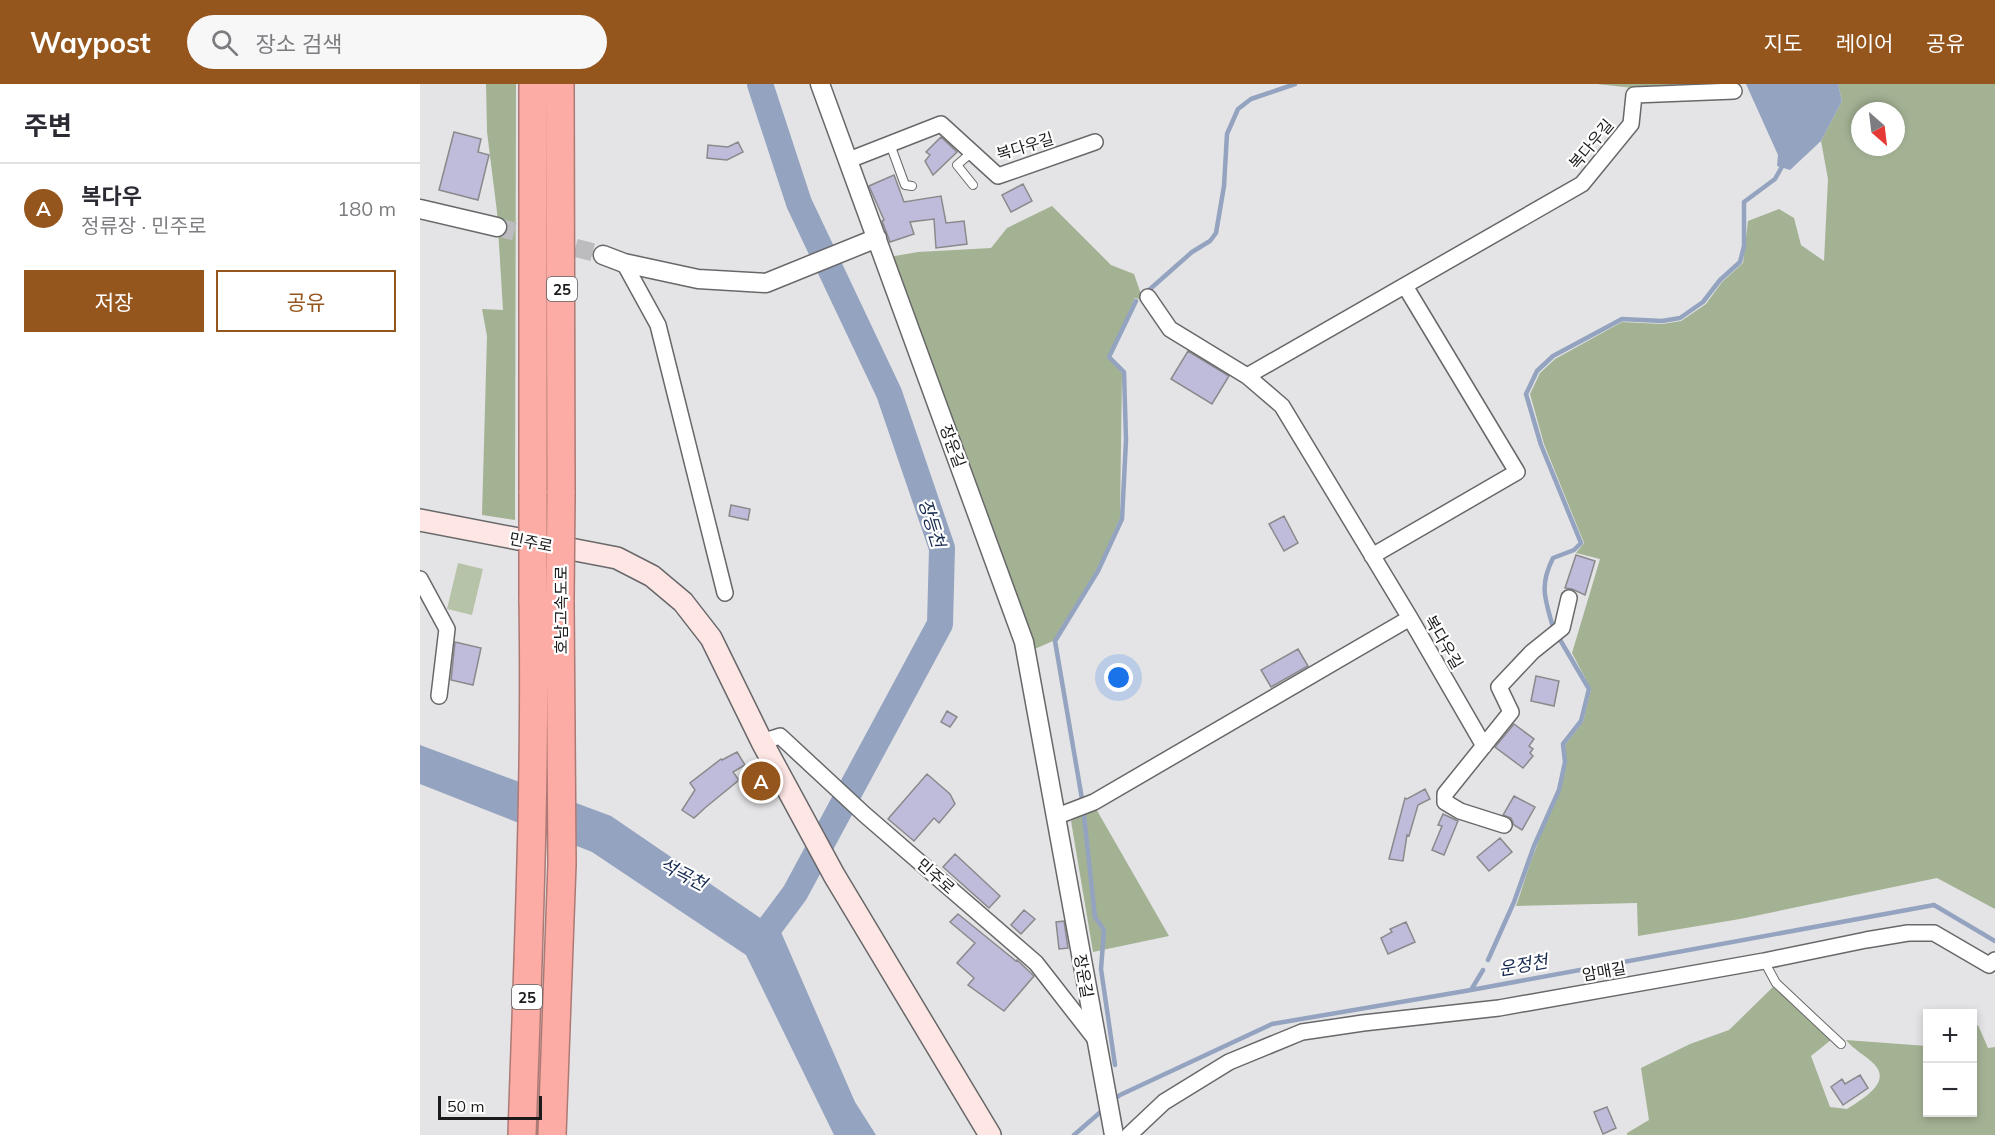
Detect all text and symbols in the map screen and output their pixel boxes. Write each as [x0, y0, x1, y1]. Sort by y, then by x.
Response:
search box [187, 15, 607, 69]
text: Waypost [30, 25, 151, 60]
icon: search [208, 26, 241, 59]
text: 장소 검색 [256, 30, 342, 58]
text: 지도 [1764, 30, 1802, 56]
text: 레이어 [1835, 30, 1893, 56]
text: 공유 [1926, 30, 1965, 56]
north arrow [1851, 102, 1905, 156]
text: 주변 [24, 109, 72, 142]
street label: 복다우길 [1564, 115, 1618, 173]
street label: 복다우길 [994, 128, 1056, 164]
text: 복다우 [81, 182, 142, 210]
text: A [36, 196, 51, 221]
text: 180 m [337, 196, 396, 221]
text: 정류장 · 민주로 [81, 213, 206, 238]
button: 저장 [24, 270, 204, 332]
button: 공유 [216, 270, 396, 332]
road number: 25 [547, 277, 577, 301]
street label: 장운길 [936, 422, 970, 470]
water label: 장등천 [914, 496, 951, 552]
street label: 민주로 [507, 528, 555, 556]
street label: 호남고속도로 [551, 566, 571, 654]
street label: 복다우길 [1421, 611, 1467, 673]
your location [1104, 663, 1133, 692]
pin: A [742, 758, 780, 804]
water label: 석곡천 [656, 852, 713, 897]
street label: 민주로 [913, 854, 959, 898]
water label: 운정천 [1497, 949, 1552, 981]
street label: 장운길 [1070, 953, 1098, 999]
street label: 암매길 [1581, 957, 1627, 985]
road number: 25 [512, 985, 542, 1009]
map controls [1923, 1009, 1977, 1117]
button: + [1923, 1009, 1977, 1063]
button: − [1923, 1063, 1977, 1117]
scale bar [438, 1093, 542, 1120]
text: 50 m [447, 1096, 484, 1116]

